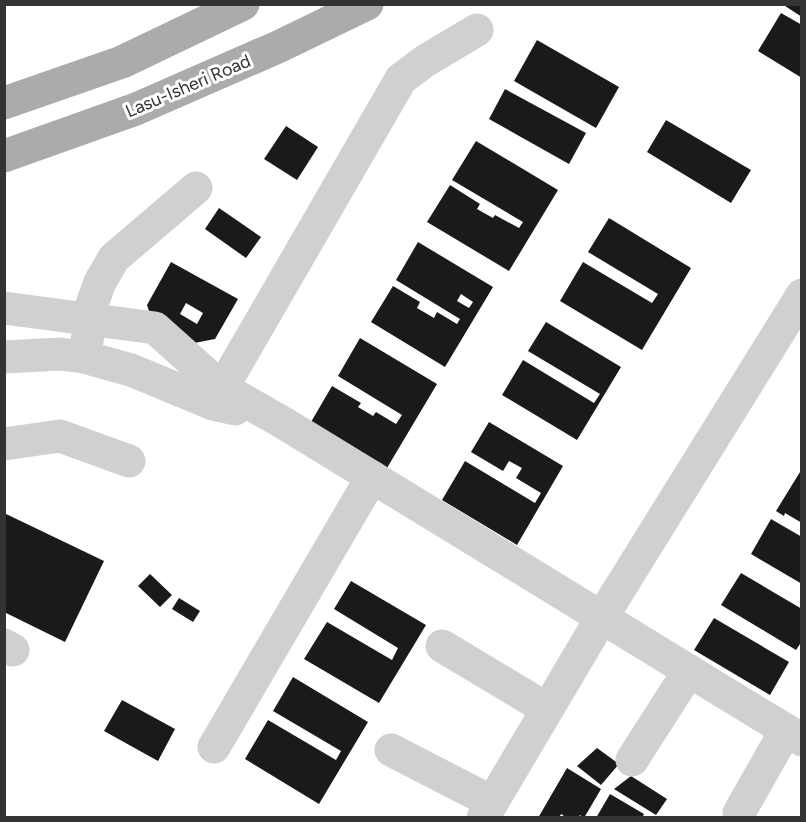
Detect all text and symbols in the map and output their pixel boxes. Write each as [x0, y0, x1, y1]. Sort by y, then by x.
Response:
street label: Lasu-Isheri Road [122, 50, 254, 122]

